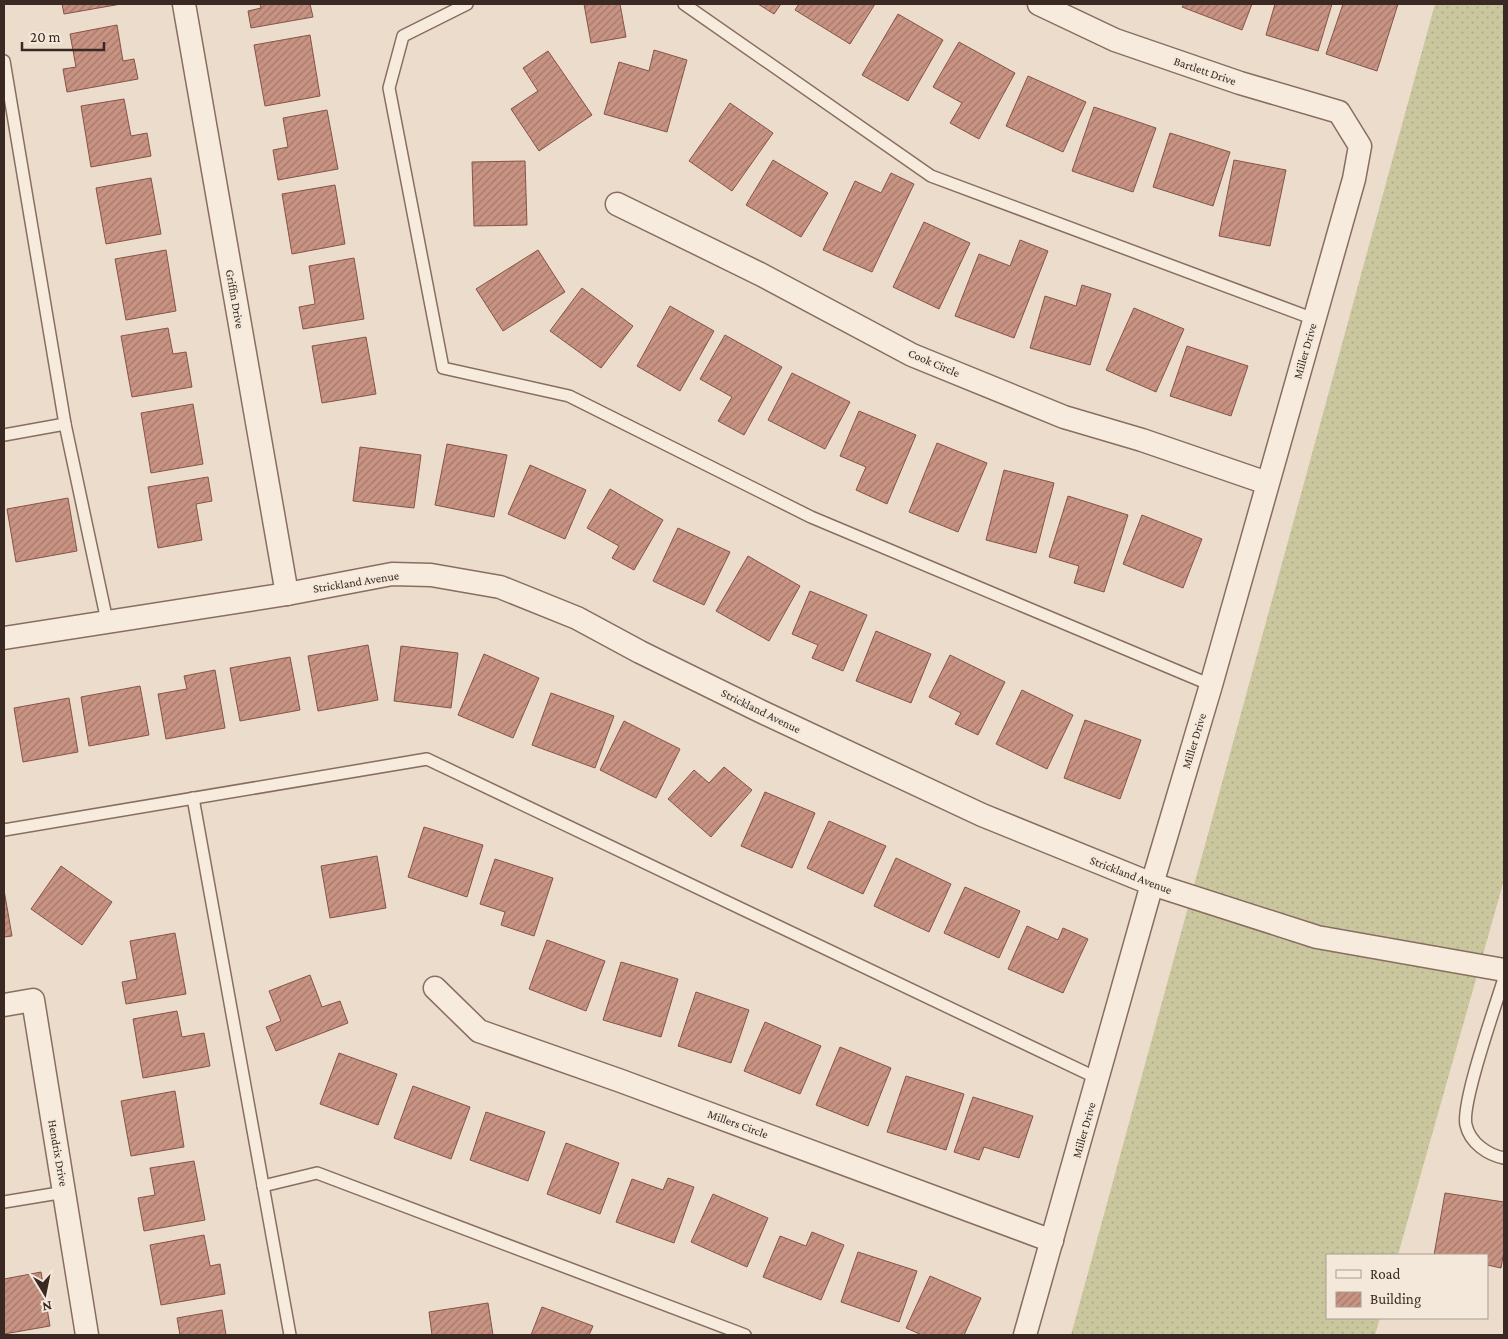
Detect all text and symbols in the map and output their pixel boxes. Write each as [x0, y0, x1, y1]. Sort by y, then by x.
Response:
scale bar [22, 20, 105, 52]
text: 20 m [30, 29, 61, 45]
street label: Bartlett Drive [1172, 54, 1238, 88]
street label: Griffin Drive [223, 268, 247, 330]
street label: Miller Drive [1290, 322, 1320, 380]
street label: Cook Circle [906, 346, 962, 380]
street label: Strickland Avenue [312, 568, 400, 596]
street label: Strickland Avenue [719, 686, 803, 736]
street label: Miller Drive [1179, 712, 1209, 770]
street label: Strickland Avenue [1088, 853, 1174, 897]
street label: Miller Drive [1069, 1101, 1099, 1159]
street label: Millers Circle [706, 1107, 770, 1141]
street label: Hendrix Drive [45, 1119, 71, 1187]
legend [1326, 1254, 1488, 1319]
text: Road [1370, 1266, 1401, 1282]
north arrow [20, 1269, 70, 1319]
text: Building [1370, 1291, 1421, 1308]
text: N [41, 1298, 53, 1316]

